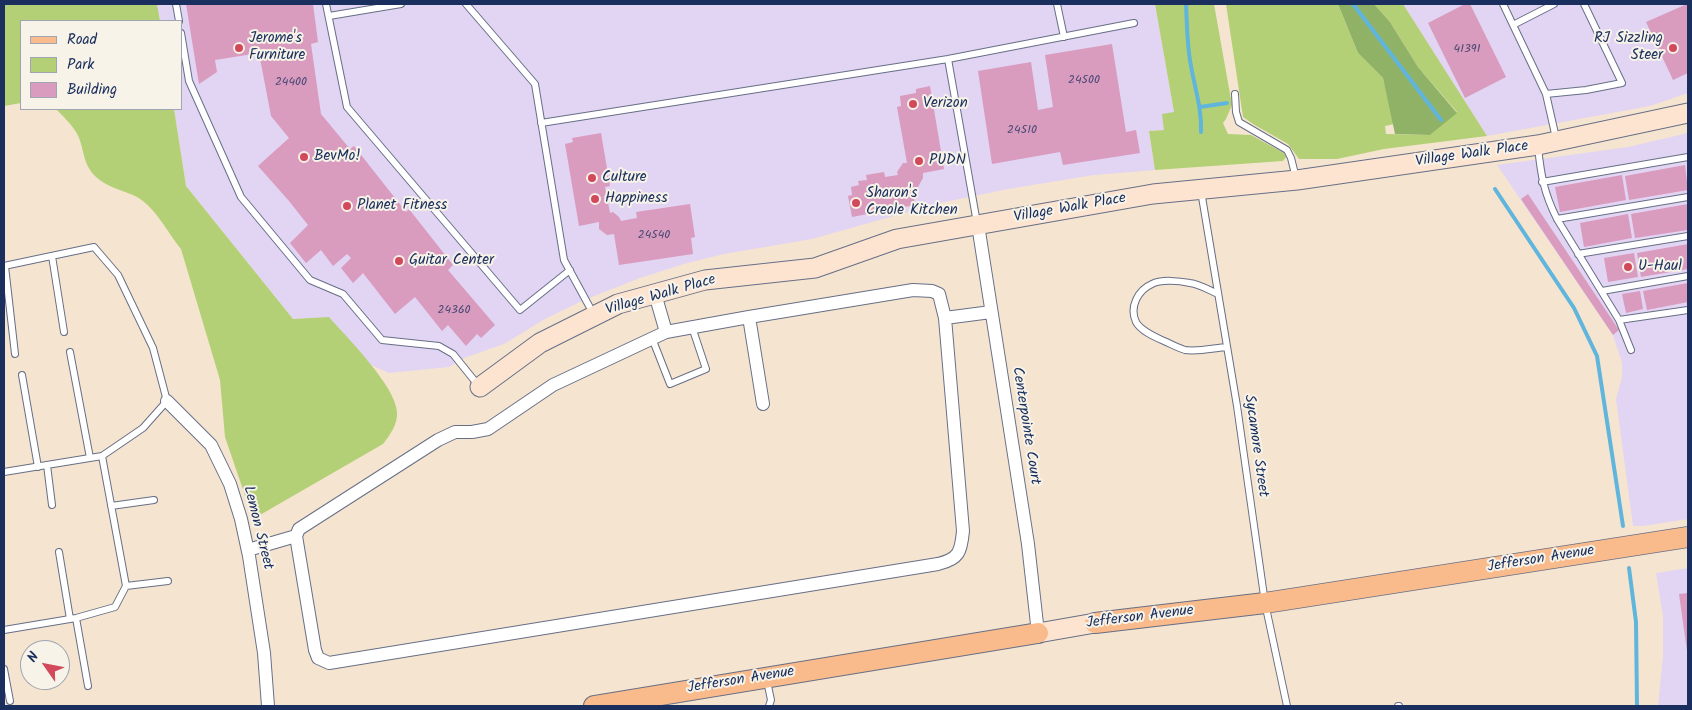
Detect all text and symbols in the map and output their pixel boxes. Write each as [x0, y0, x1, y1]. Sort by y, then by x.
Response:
legend [20, 20, 182, 110]
text: Road [67, 28, 97, 52]
place label: Jerome's Furniture [249, 30, 305, 65]
place label: RJ Sizzling Steer [1594, 30, 1663, 65]
marker: Jerome's Furniture [233, 42, 245, 54]
marker: RJ Sizzling Steer [1667, 42, 1679, 54]
house number: 41391 [1454, 43, 1480, 57]
text: Park [67, 53, 94, 77]
house number: 24500 [1068, 74, 1100, 88]
house number: 24400 [275, 76, 307, 90]
text: Building [67, 78, 117, 102]
place label: Verizon [923, 95, 968, 113]
marker: Verizon [907, 98, 919, 110]
house number: 24510 [1007, 124, 1037, 138]
street label: Village Walk Place [1415, 138, 1529, 172]
place label: BevMo! [314, 148, 361, 166]
marker: BevMo! [298, 151, 310, 163]
place label: PUDN [929, 152, 966, 170]
marker: PUDN [913, 155, 925, 167]
place label: Culture [602, 169, 647, 187]
marker: Culture [586, 172, 598, 184]
place label: Sharon's Creole Kitchen [866, 185, 958, 220]
place label: Happiness [605, 190, 668, 208]
street label: Village Walk Place [1013, 190, 1127, 228]
marker: Happiness [589, 193, 601, 205]
place label: Planet Fitness [357, 197, 447, 215]
marker: Sharon's Creole Kitchen [850, 197, 862, 209]
marker: Planet Fitness [341, 200, 353, 212]
house number: 24540 [638, 229, 670, 243]
place label: Guitar Center [409, 252, 494, 270]
marker: Guitar Center [393, 255, 405, 267]
place label: U-Haul [1638, 258, 1682, 276]
marker: U-Haul [1622, 261, 1634, 273]
street label: Village Walk Place [604, 272, 718, 320]
house number: 24360 [437, 304, 471, 318]
street label: Centerpointe Court [1007, 366, 1043, 486]
street label: Sycamore Street [1239, 394, 1271, 498]
street label: Lemon Street [238, 484, 276, 572]
street label: Jefferson Avenue [1486, 543, 1596, 577]
street label: Jefferson Avenue [1085, 602, 1195, 634]
north arrow [20, 640, 70, 690]
text: N [22, 648, 45, 667]
street label: Jefferson Avenue [686, 664, 796, 698]

